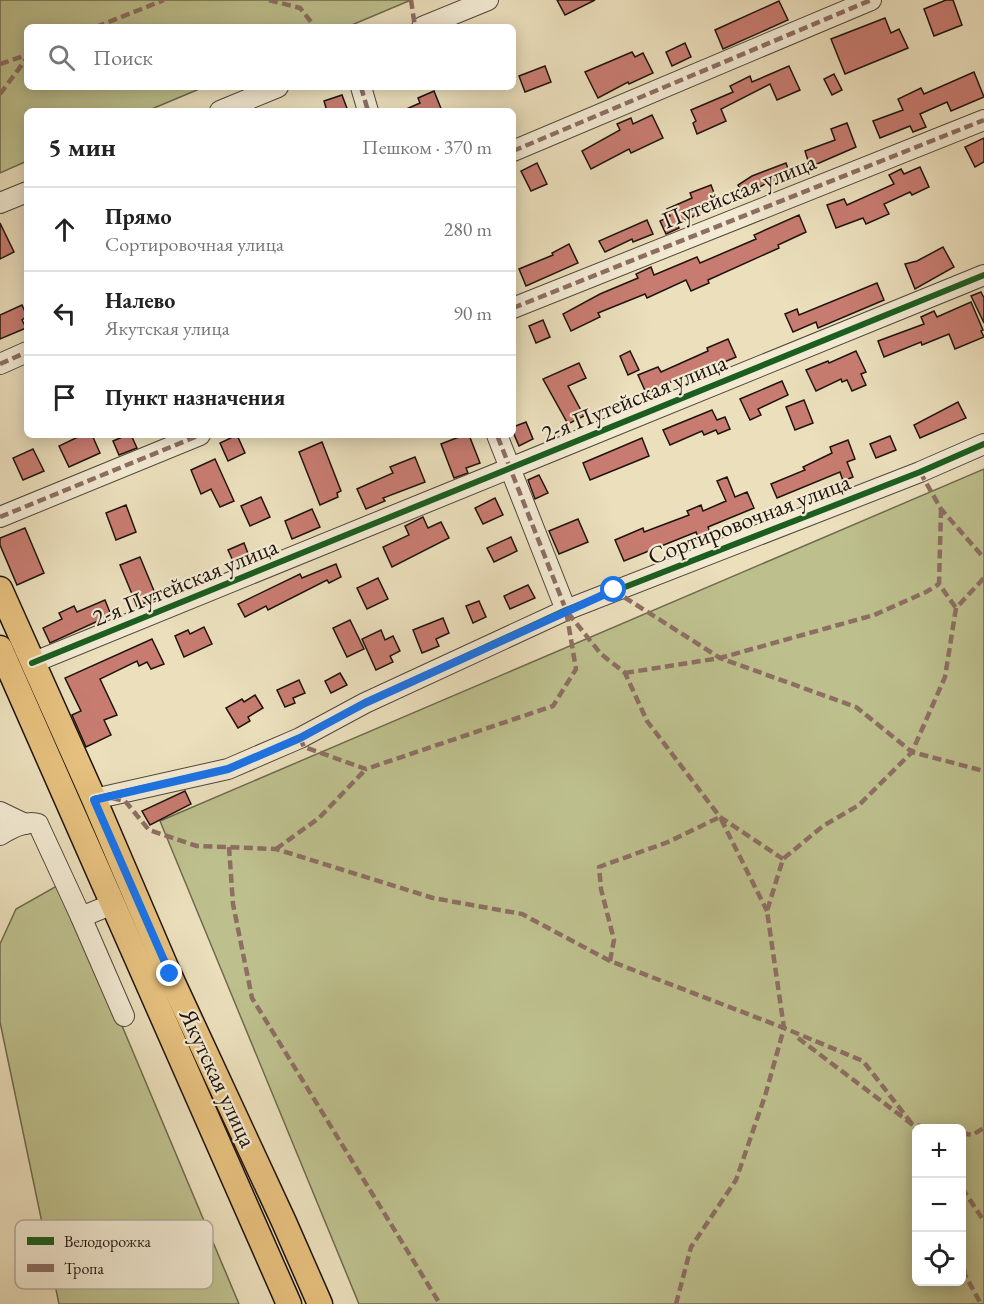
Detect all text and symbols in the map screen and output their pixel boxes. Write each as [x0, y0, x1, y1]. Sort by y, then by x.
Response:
search box [24, 24, 516, 90]
icon: search [45, 41, 78, 74]
text: Поиск [93, 43, 153, 72]
text: 5 мин [48, 130, 116, 164]
text: Пешком · 370 m [362, 134, 492, 160]
street label: Путейская улица [657, 145, 821, 236]
text: Прямо [105, 202, 172, 231]
icon: ahead [48, 213, 81, 246]
text: 280 m [444, 216, 492, 242]
text: Сортировочная улица [105, 231, 284, 257]
text: Налево [105, 286, 175, 315]
icon: left [48, 297, 81, 330]
text: 90 m [453, 300, 492, 326]
text: Якутская улица [105, 315, 230, 341]
street label: 2-я Путейская улица [536, 346, 732, 449]
icon: arrive [48, 381, 81, 414]
text: Пункт назначения [105, 383, 285, 412]
street label: Сортировочная улица [643, 465, 855, 571]
street label: 2-я Путейская улица [87, 530, 283, 633]
route start [600, 576, 626, 602]
route end [156, 960, 182, 986]
street label: Якутская улица [172, 1003, 264, 1153]
map controls [912, 1124, 966, 1286]
button: + [912, 1124, 966, 1178]
button: − [912, 1178, 966, 1232]
legend [15, 1220, 213, 1289]
text: Велодорожка [64, 1231, 151, 1252]
button: locate [912, 1232, 966, 1286]
text: Тропа [64, 1258, 104, 1279]

